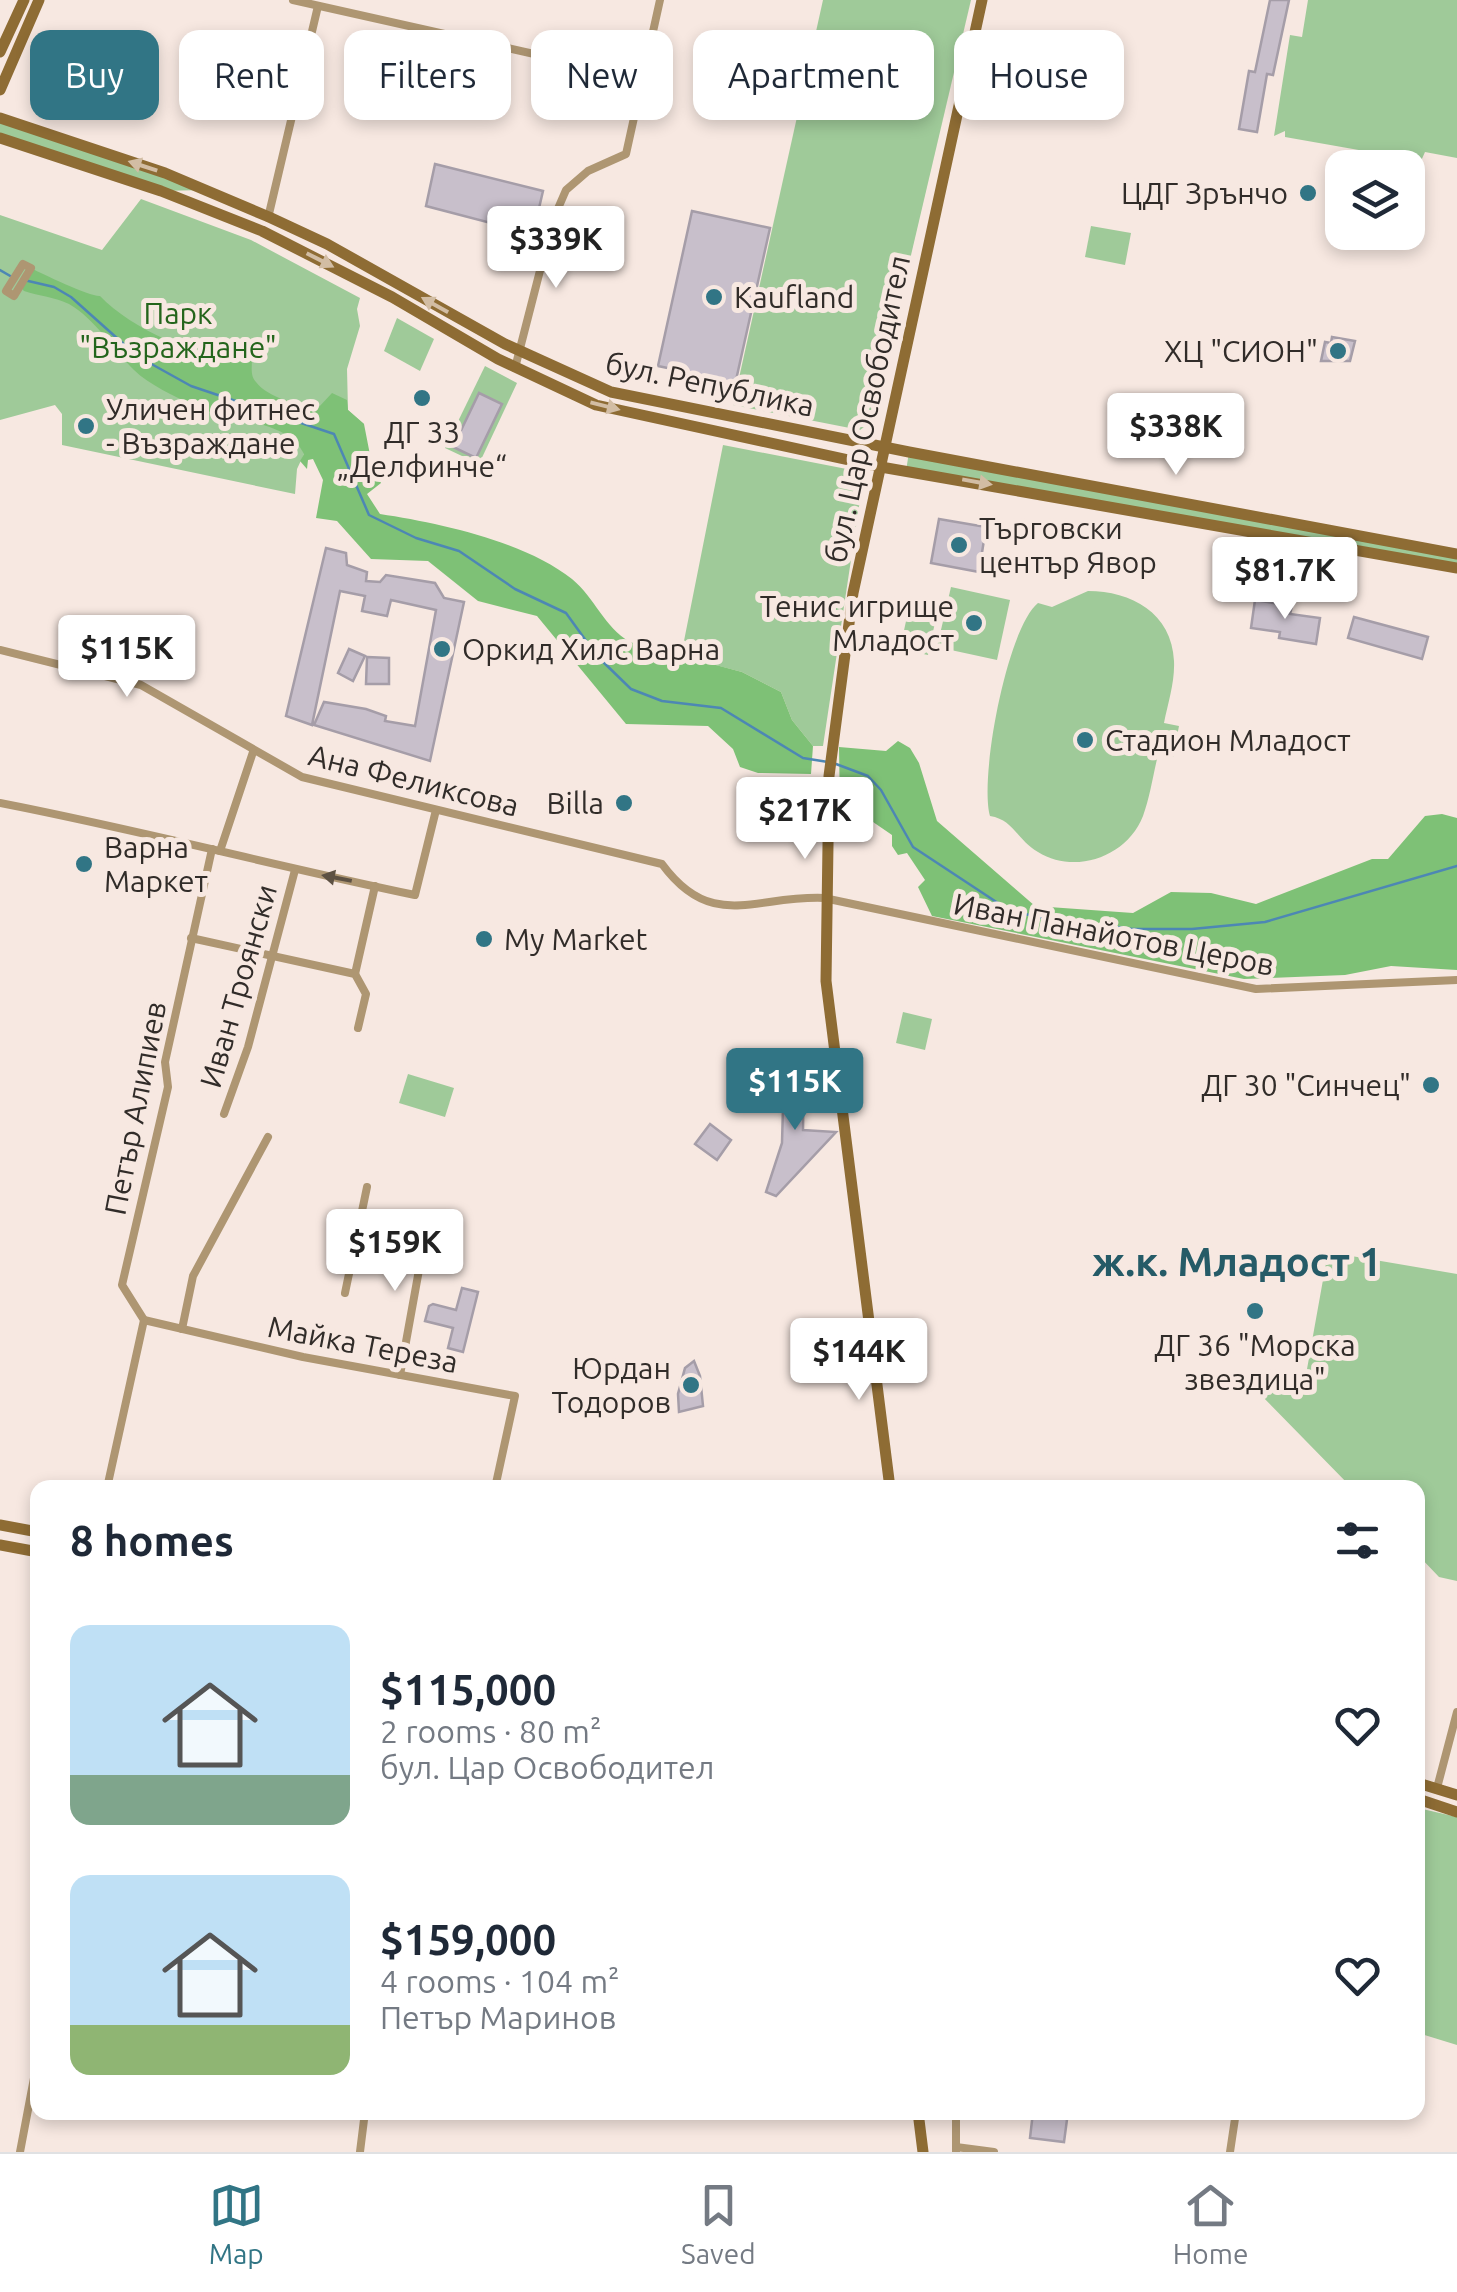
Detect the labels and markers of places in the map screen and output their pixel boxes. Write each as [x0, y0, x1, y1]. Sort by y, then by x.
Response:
place label: ЦДГ Зрънчо [1121, 176, 1288, 210]
marker: ЦДГ Зрънчо [1297, 182, 1319, 204]
pin: $339K [486, 206, 626, 291]
place label: Kaufland [734, 280, 854, 314]
marker: Kaufland [703, 286, 725, 308]
place label: ХЦ "СИОН" [1164, 334, 1318, 368]
marker: ХЦ "СИОН" [1327, 340, 1349, 362]
marker: ДГ 33 „Делфинче“ [411, 387, 433, 409]
place label: Уличен фитнес - Възраждане [106, 392, 315, 460]
pin: $338K [1106, 393, 1246, 478]
marker: Уличен фитнес - Възраждане [75, 415, 97, 437]
place label: ДГ 33 „Делфинче“ [337, 415, 507, 483]
place label: Търговски център Явор [979, 511, 1157, 579]
marker: Търговски център Явор [948, 534, 970, 556]
pin: $81.7K [1204, 537, 1366, 622]
place label: Тенис игрище Младост [760, 589, 954, 657]
marker: Тенис игрище Младост [963, 612, 985, 634]
pin: $115K [57, 615, 197, 700]
place label: Оркид Хилс Варна [462, 632, 720, 666]
marker: Оркид Хилс Варна [431, 638, 453, 660]
place label: Стадион Младост [1105, 723, 1351, 757]
marker: Стадион Младост [1074, 729, 1096, 751]
pin: $217K [735, 777, 875, 862]
place label: Billa [546, 786, 604, 820]
marker: Billa [613, 792, 635, 814]
place label: Варна Маркет [104, 830, 208, 898]
marker: Варна Маркет [73, 853, 95, 875]
place label: My Market [504, 922, 647, 956]
marker: My Market [473, 928, 495, 950]
pin: $115K [725, 1048, 865, 1133]
place label: ДГ 30 "Синчец" [1201, 1068, 1411, 1102]
marker: ДГ 30 "Синчец" [1420, 1074, 1442, 1096]
pin: $159K [325, 1209, 465, 1294]
marker: ДГ 36 "Морска звездица" [1244, 1300, 1266, 1322]
pin: $144K [789, 1318, 929, 1403]
place label: ДГ 36 "Морска звездица" [1154, 1328, 1356, 1396]
place label: Юрдан Тодоров [551, 1351, 671, 1419]
marker: Юрдан Тодоров [680, 1374, 702, 1396]

